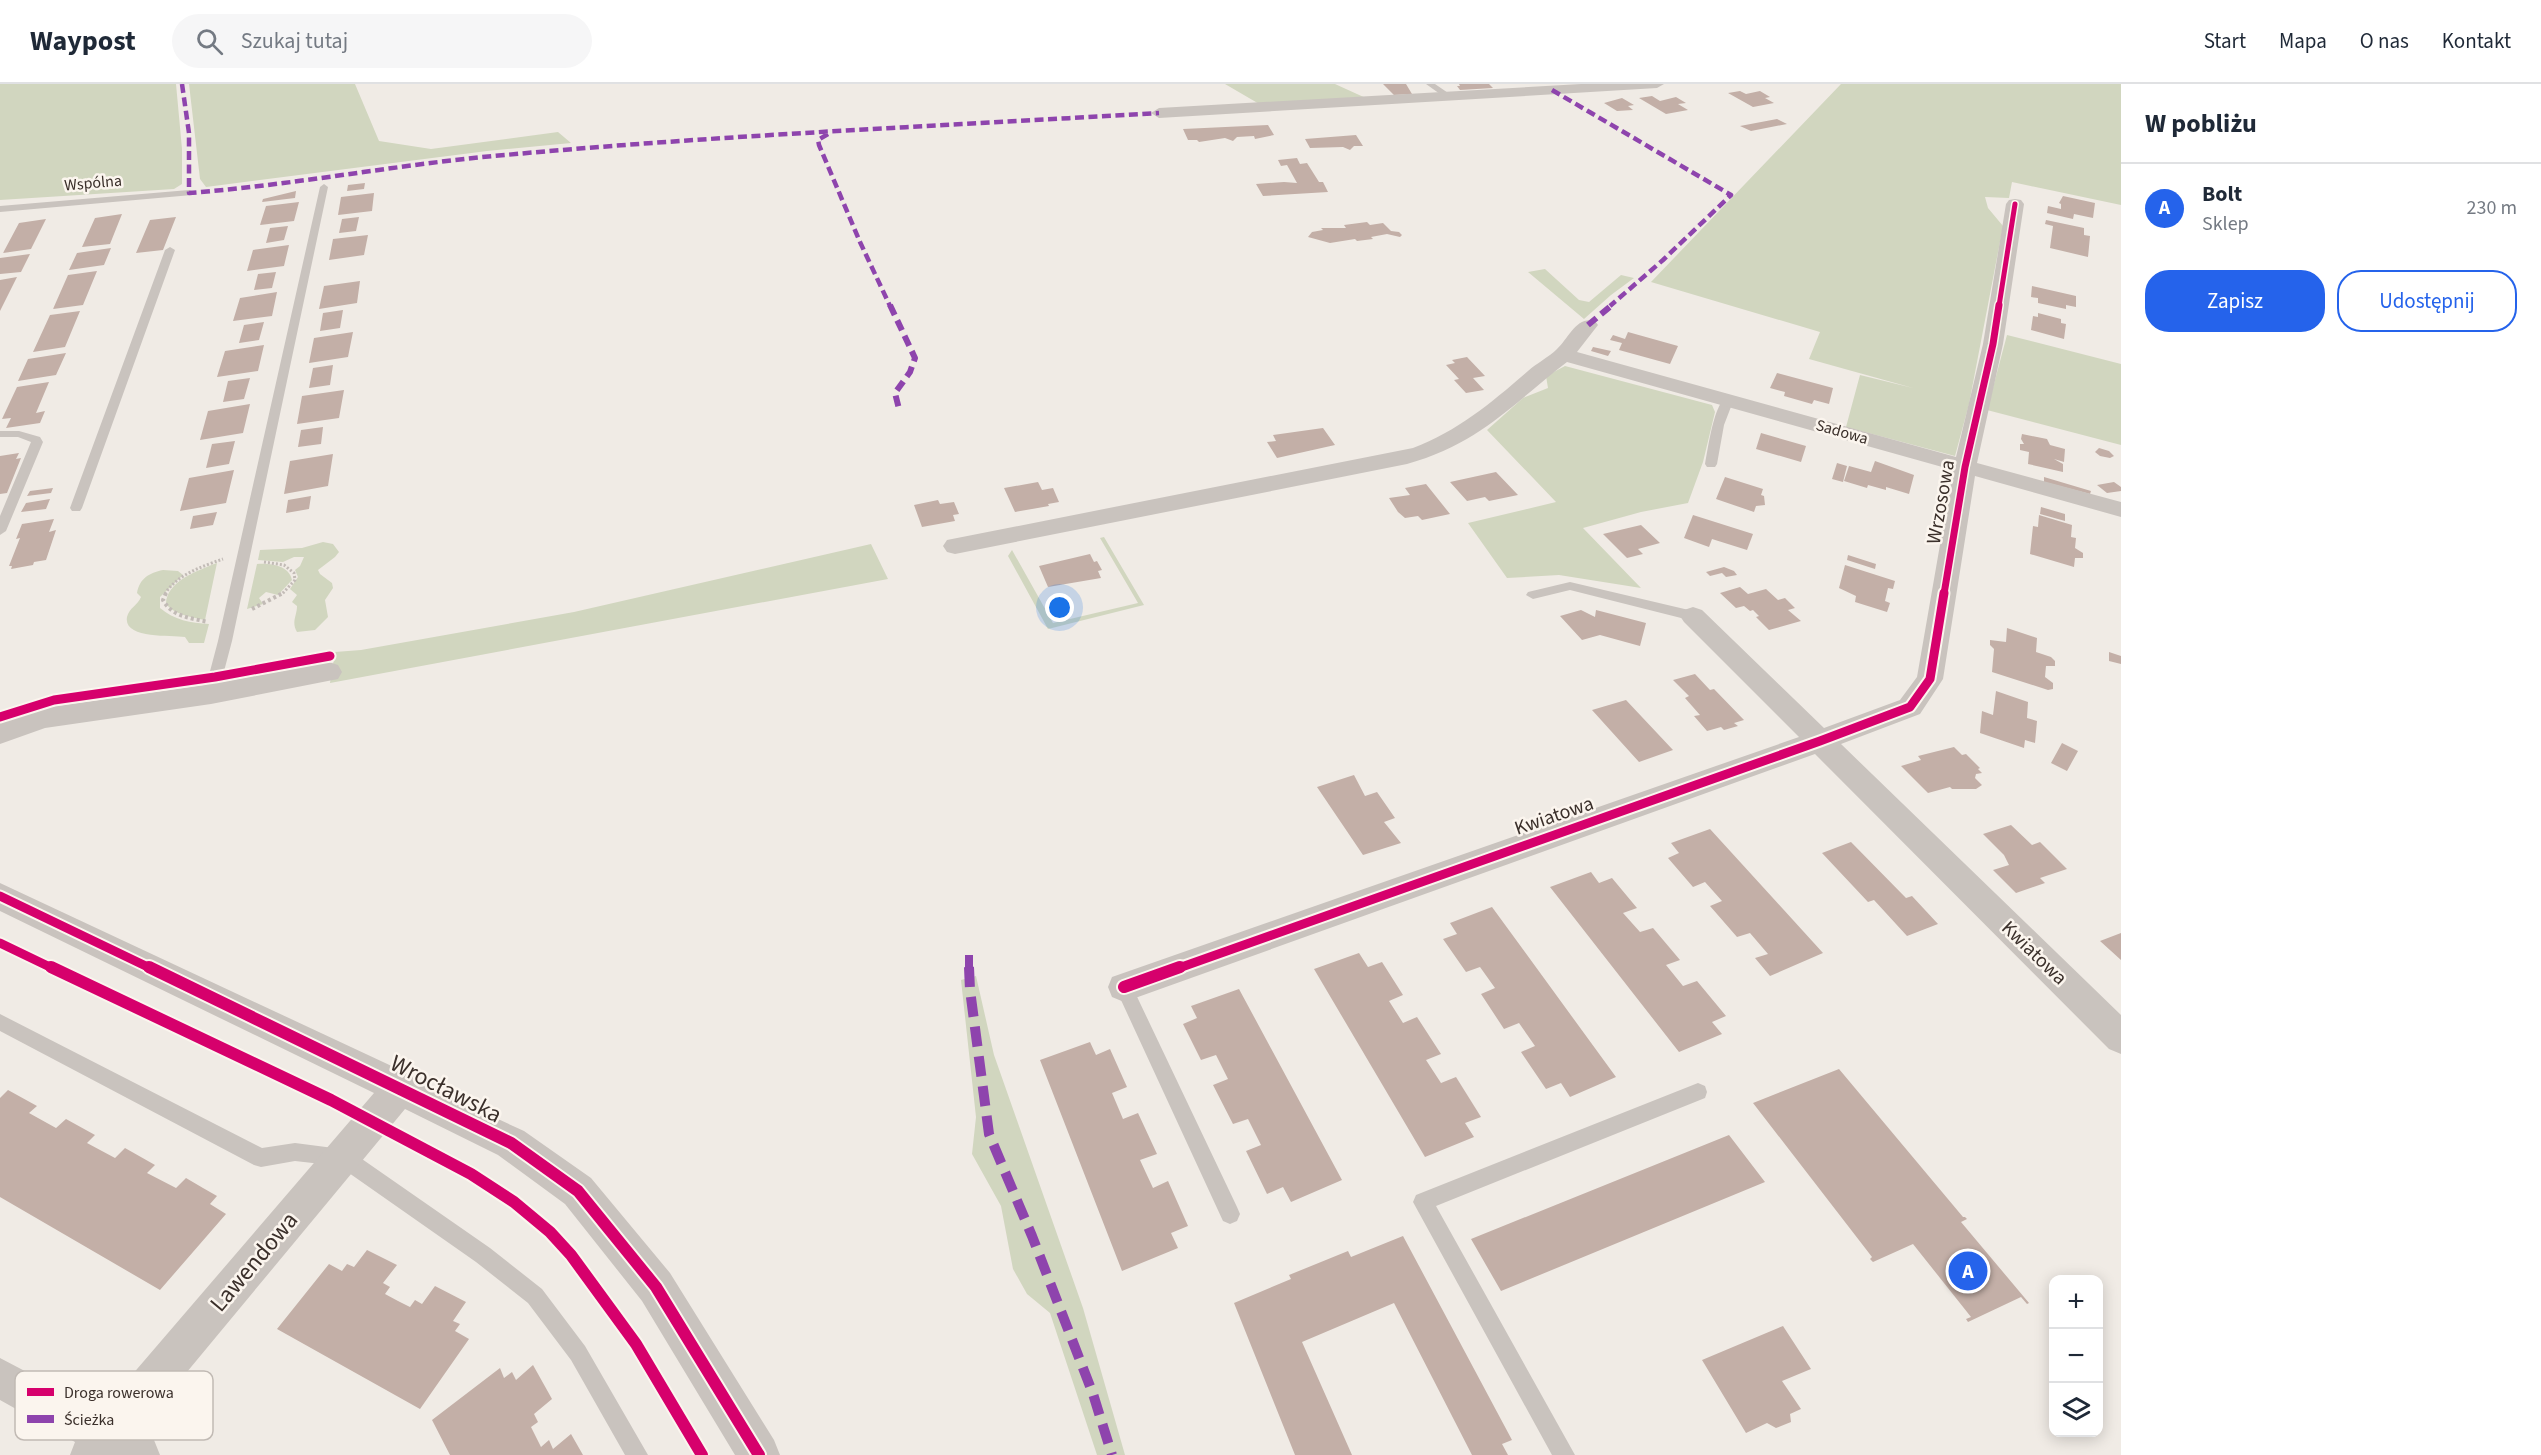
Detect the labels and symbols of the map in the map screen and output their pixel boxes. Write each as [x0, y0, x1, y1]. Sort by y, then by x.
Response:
street label: Wspólna [63, 170, 123, 196]
street label: Sadowa [1813, 414, 1871, 450]
street label: Wrzosowa [1920, 458, 1962, 546]
your location [1045, 593, 1074, 622]
street label: Kwiatowa [1511, 789, 1597, 843]
street label: Kwiatowa [1995, 914, 2073, 992]
street label: Wrocławska [384, 1046, 508, 1132]
street label: Lawendowa [202, 1204, 306, 1320]
pin: A [1948, 1248, 1988, 1294]
legend [15, 1371, 213, 1440]
text: Droga rowerowa [64, 1382, 174, 1404]
text: Ścieżka [64, 1409, 114, 1431]

